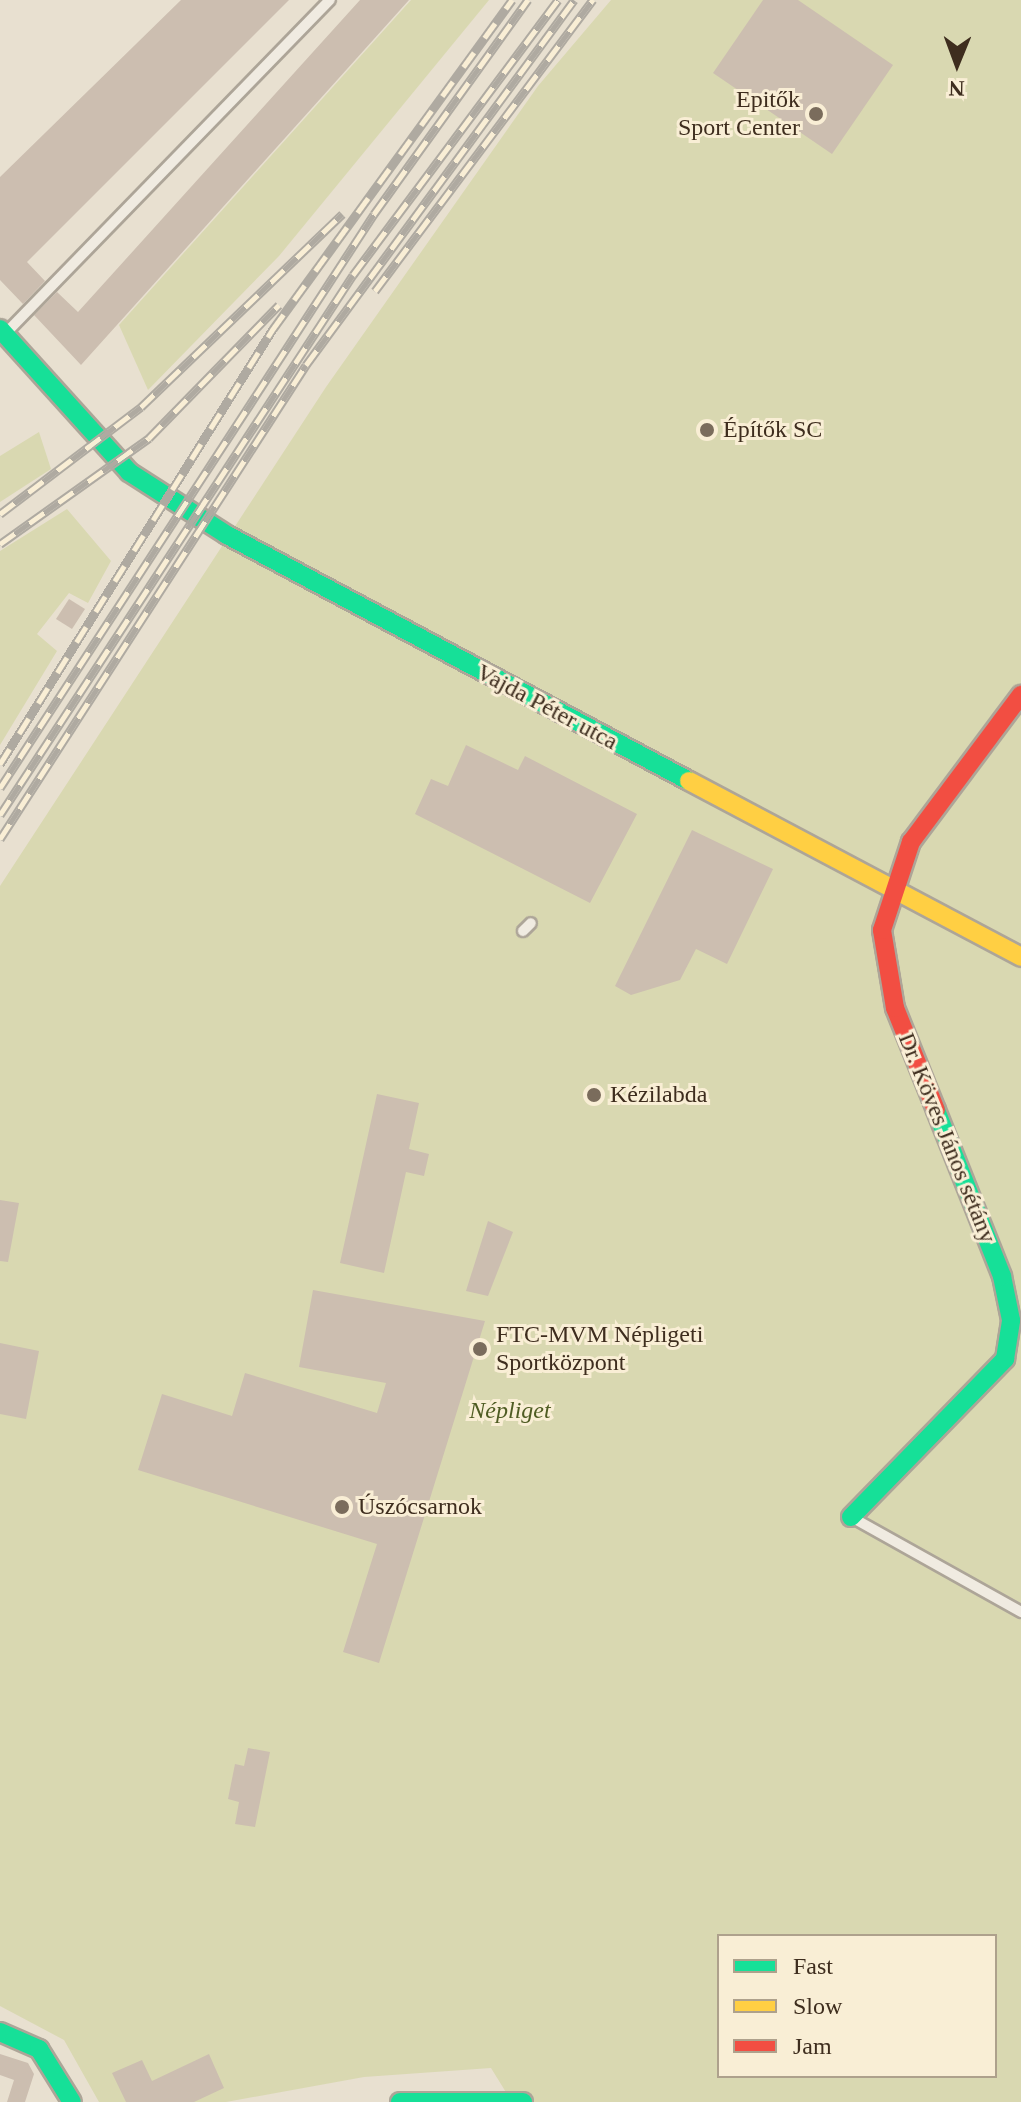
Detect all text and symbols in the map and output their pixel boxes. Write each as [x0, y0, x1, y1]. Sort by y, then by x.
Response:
north arrow [917, 24, 997, 104]
text: N [948, 76, 965, 101]
place label: Epitők Sport Center [678, 86, 800, 142]
marker: Epitők Sport Center [807, 105, 825, 123]
place label: Építők SC [723, 416, 822, 444]
marker: Építők SC [698, 421, 716, 439]
street label: Vajda Péter utca [471, 658, 623, 756]
street label: Dr. Köves János sétány [892, 1029, 1002, 1247]
place label: Kézilabda [610, 1081, 707, 1109]
marker: Kézilabda [585, 1086, 603, 1104]
place label: FTC-MVM Népligeti Sportközpont [496, 1321, 703, 1377]
marker: FTC-MVM Népligeti Sportközpont [471, 1340, 489, 1358]
park label: Népliget [469, 1397, 551, 1425]
place label: Úszócsarnok [358, 1493, 482, 1521]
marker: Úszócsarnok [333, 1498, 351, 1516]
legend [717, 1934, 997, 2078]
text: Fast [793, 1953, 833, 1979]
text: Slow [793, 1993, 842, 2019]
text: Jam [793, 2033, 832, 2059]

